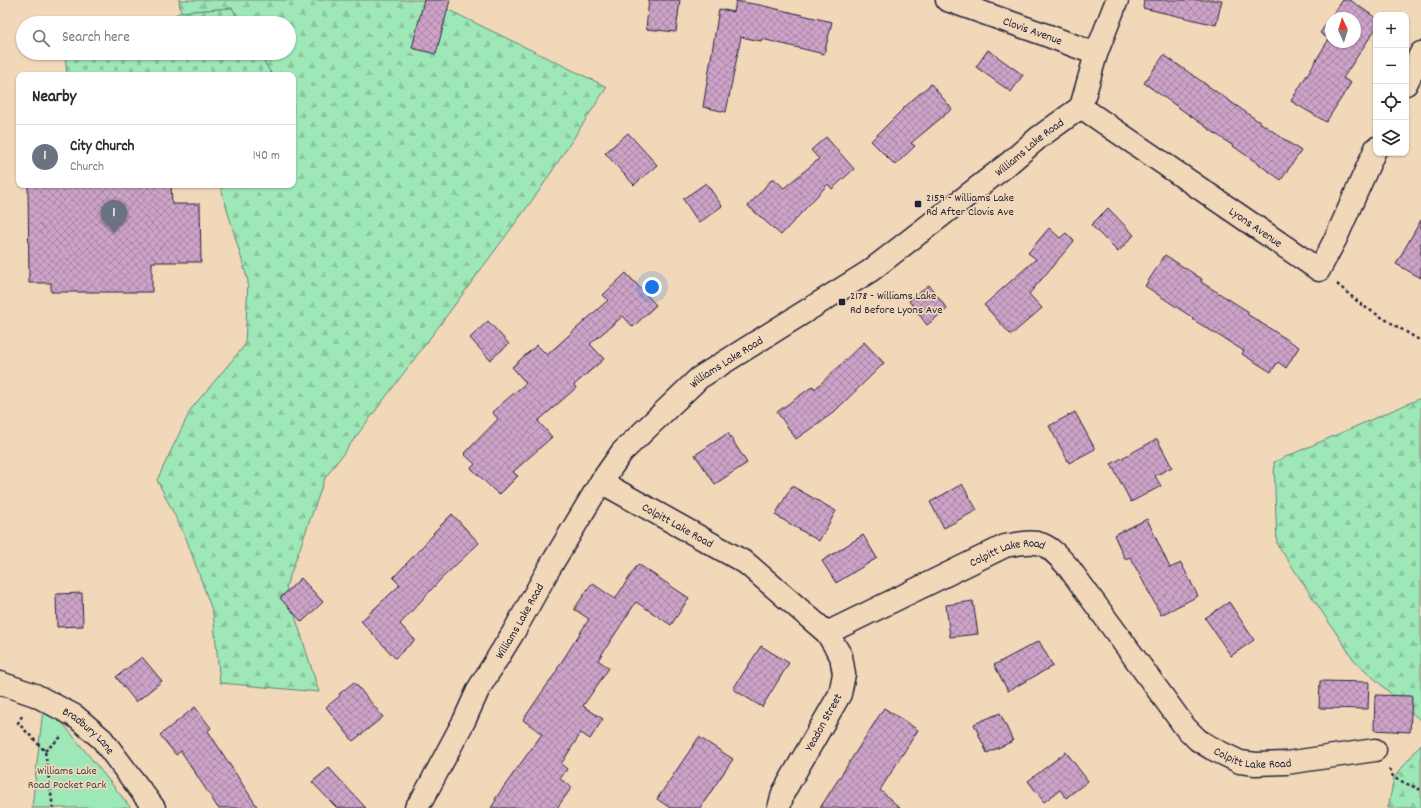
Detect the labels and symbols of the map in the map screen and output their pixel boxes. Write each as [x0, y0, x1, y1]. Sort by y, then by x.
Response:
north arrow [1325, 12, 1361, 48]
street label: Clovis Avenue [1000, 13, 1064, 50]
street label: Williams Lake Road [992, 115, 1068, 181]
place label: 2159 - Williams Lake Rd After Clovis Ave [926, 190, 1014, 221]
marker: 2159 - Williams Lake Rd After Clovis Ave [913, 199, 923, 209]
pin: 1 [101, 200, 127, 233]
street label: Lyons Avenue [1225, 204, 1285, 252]
your location [642, 277, 662, 297]
place label: 2178 - Williams Lake Rd Before Lyons Ave [850, 288, 943, 319]
marker: 2178 - Williams Lake Rd Before Lyons Ave [837, 297, 847, 307]
street label: Williams Lake Road [686, 333, 767, 393]
street label: Colpitt Lake Road [638, 499, 716, 553]
street label: Colpitt Lake Road [967, 536, 1047, 572]
street label: Williams Lake Road [492, 581, 549, 663]
street label: Yeadon Street [801, 690, 847, 755]
street label: Bradbury Lane [59, 704, 118, 759]
street label: Colpitt Lake Road [1210, 743, 1293, 774]
park label: Williams Lake Road Pocket Park [28, 763, 106, 794]

